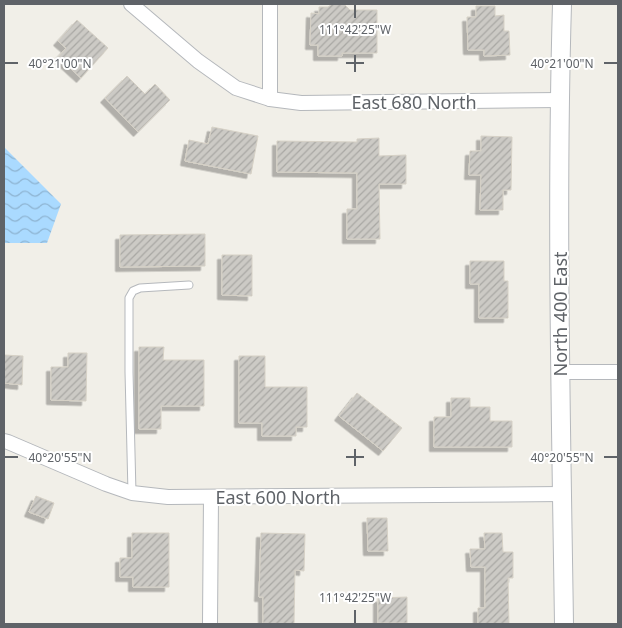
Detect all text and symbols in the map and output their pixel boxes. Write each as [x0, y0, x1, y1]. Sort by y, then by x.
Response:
text: 111°42'25"W [319, 21, 391, 38]
text: 40°21'00"N [28, 55, 92, 72]
text: 40°21'00"N [530, 55, 594, 72]
street label: East 680 North [351, 90, 477, 114]
street label: North 400 East [548, 251, 572, 377]
text: 40°20'55"N [28, 449, 92, 466]
text: 40°20'55"N [530, 449, 594, 466]
street label: East 600 North [215, 485, 341, 509]
text: 111°42'25"W [319, 589, 391, 606]

